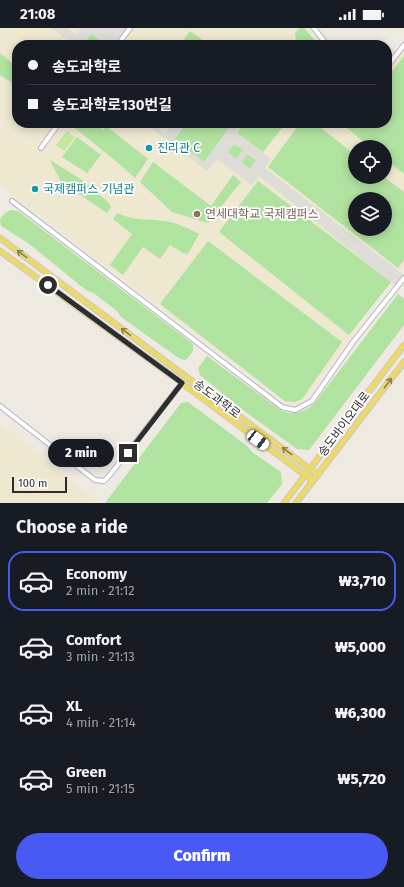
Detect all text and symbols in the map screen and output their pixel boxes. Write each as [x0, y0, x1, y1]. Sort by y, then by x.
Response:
text: 21:08 [20, 5, 55, 23]
text: 송도과학로 [52, 58, 121, 76]
text: 송도과학로130번길 [52, 96, 172, 114]
map controls [348, 140, 392, 236]
button: locate [348, 140, 392, 184]
place label: 진리관 C [157, 141, 200, 155]
marker: 진리관 C [144, 143, 154, 153]
place label: 국제캠퍼스 기념관 [43, 182, 135, 196]
marker: 국제캠퍼스 기념관 [30, 184, 40, 194]
button: layers [348, 192, 392, 236]
place label: 연세대학교 국제캠퍼스 [205, 207, 319, 221]
marker: 연세대학교 국제캠퍼스 [192, 209, 202, 219]
one-way arrow [16, 250, 27, 258]
route start [39, 276, 57, 294]
one-way arrow [121, 328, 132, 336]
street label: 송도과학로 [191, 377, 243, 421]
one-way arrow [384, 378, 392, 389]
street label: 송도바이오대로 [315, 389, 373, 459]
car [245, 428, 271, 452]
callout: 2 min [48, 439, 114, 467]
route end [119, 444, 137, 462]
text: 2 min [65, 445, 97, 460]
one-way arrow [281, 447, 292, 455]
scale bar [12, 475, 67, 494]
text: 100 m [18, 477, 47, 490]
text: Choose a ride [16, 516, 128, 538]
icon: car [18, 563, 54, 599]
text: Economy [66, 565, 127, 583]
text: ₩3,710 [339, 572, 386, 590]
text: 2 min · 21:12 [66, 583, 135, 598]
icon: car [18, 629, 54, 665]
text: Comfort [66, 631, 122, 649]
text: ₩5,000 [335, 638, 386, 656]
text: 3 min · 21:13 [66, 649, 135, 664]
icon: car [18, 695, 54, 731]
text: XL [66, 697, 82, 715]
text: ₩6,300 [335, 704, 386, 722]
text: 4 min · 21:14 [66, 715, 136, 730]
icon: car [18, 761, 54, 797]
text: Green [66, 763, 106, 781]
text: ₩5,720 [338, 770, 386, 788]
text: 5 min · 21:15 [66, 781, 135, 796]
button: Confirm [16, 833, 388, 879]

